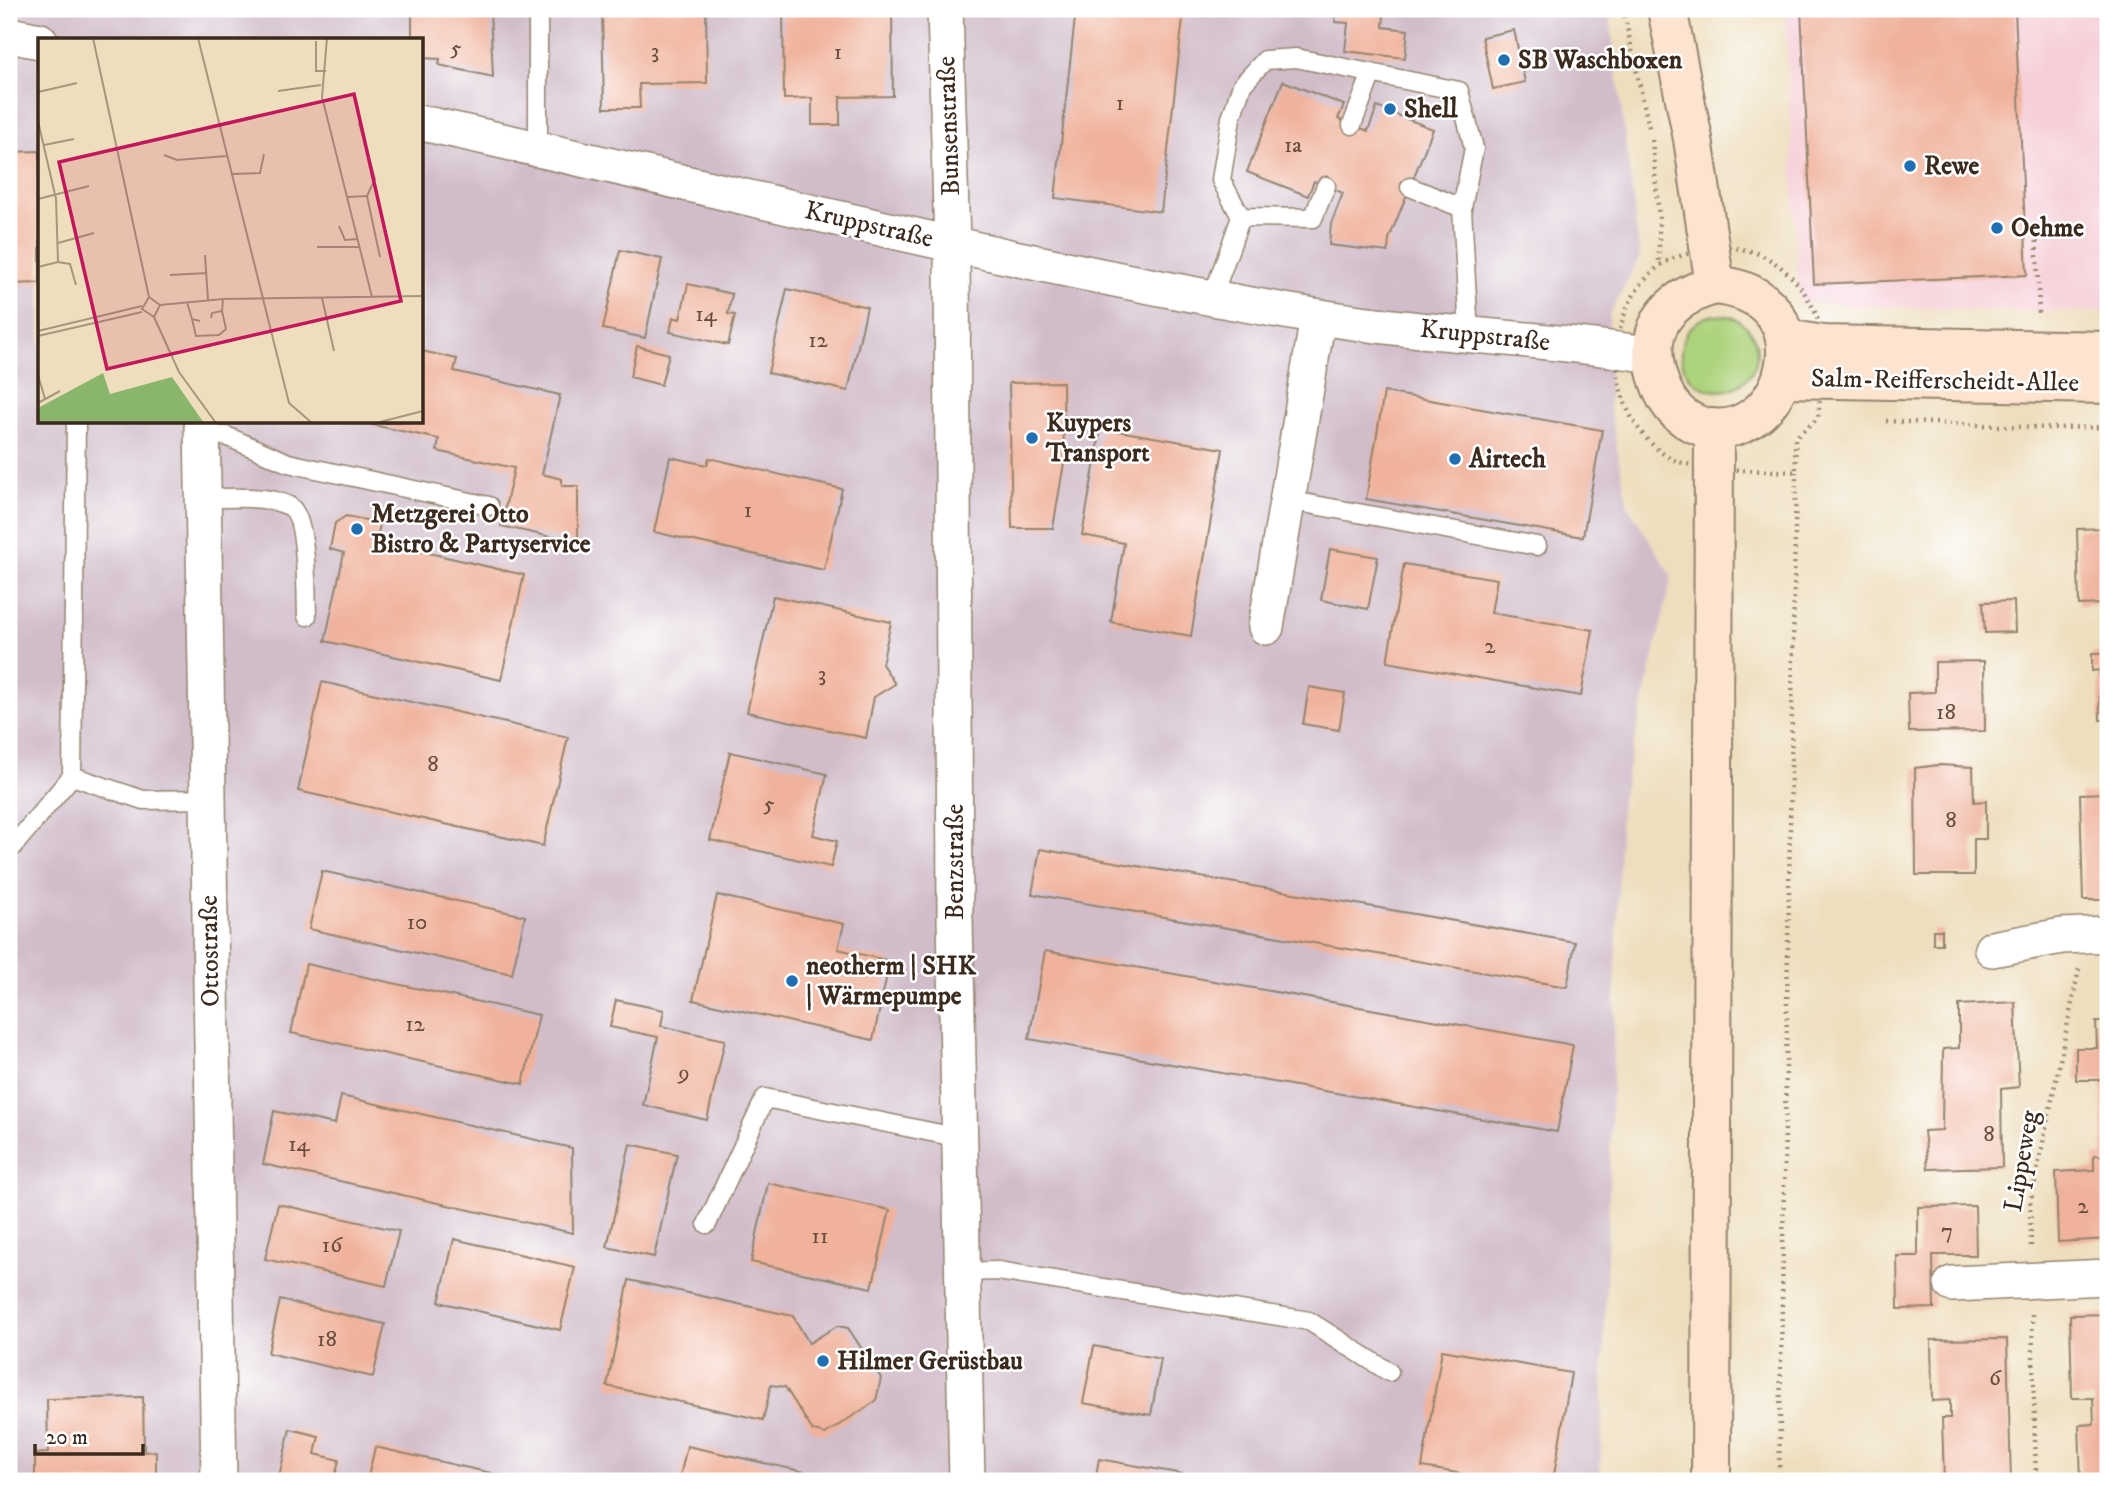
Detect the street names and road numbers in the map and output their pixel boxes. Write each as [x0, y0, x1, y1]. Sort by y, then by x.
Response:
street label: Bunsenstraße [930, 56, 968, 196]
street label: Kruppstraße [802, 194, 936, 256]
street label: Kruppstraße [1418, 313, 1552, 359]
street label: Salm-Reifferscheidt-Allee [1810, 362, 2080, 400]
street label: Benzstraße [939, 804, 972, 920]
street label: Ottostraße [193, 895, 227, 1007]
street label: Lippeweg [1997, 1107, 2047, 1214]

